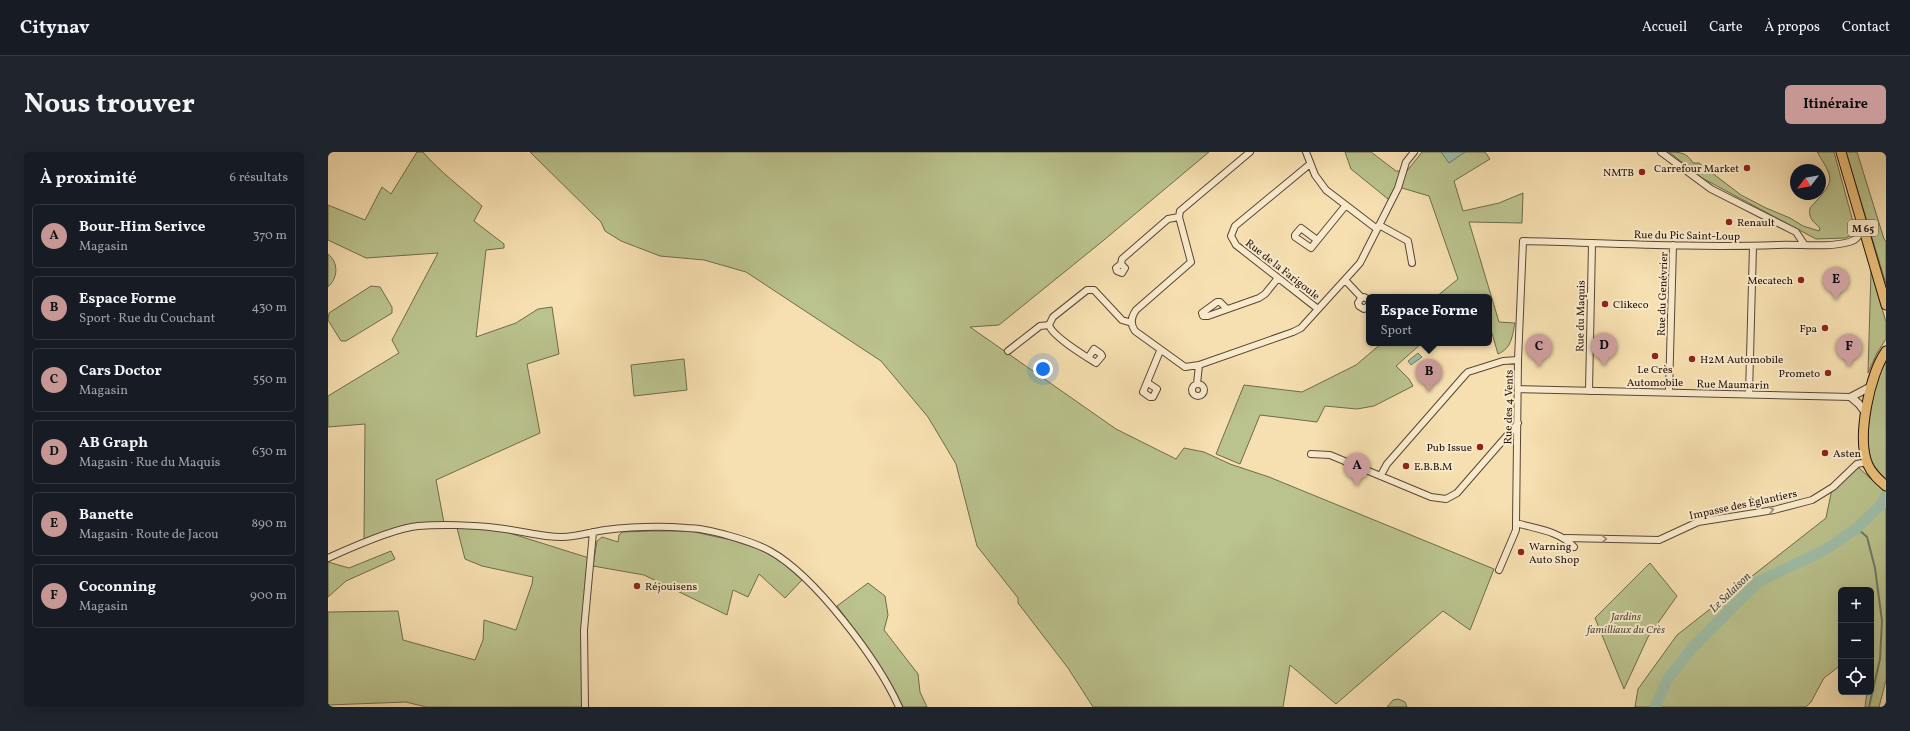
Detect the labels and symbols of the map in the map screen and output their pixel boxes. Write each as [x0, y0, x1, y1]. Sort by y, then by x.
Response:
place label: Carrefour Market [1654, 162, 1739, 177]
marker: Carrefour Market [1742, 163, 1752, 173]
north arrow [1790, 164, 1826, 200]
place label: NMTB [1603, 166, 1634, 181]
marker: NMTB [1637, 167, 1647, 177]
place label: Renault [1737, 216, 1775, 231]
marker: Renault [1724, 217, 1734, 227]
road number: M 65 [1848, 220, 1878, 236]
street label: Rue du Pic Saint-Loup [1634, 228, 1740, 245]
street label: Rue de la Farigoule [1242, 236, 1323, 304]
street label: Rue du Genévrier [1655, 251, 1672, 336]
pin: E [1823, 267, 1849, 300]
place label: Mecatech [1747, 274, 1793, 289]
marker: Mecatech [1796, 275, 1806, 285]
street label: Rue du Maquis [1573, 280, 1590, 352]
place label: Clikeco [1613, 298, 1649, 313]
marker: Clikeco [1600, 299, 1610, 309]
place label: Fpa [1799, 322, 1818, 337]
marker: Fpa [1820, 323, 1830, 333]
pin: D [1591, 333, 1617, 366]
pin: C [1526, 334, 1552, 367]
pin: F [1836, 334, 1862, 367]
marker: Le Crès Automobile [1650, 351, 1660, 361]
place label: H2M Automobile [1700, 353, 1783, 368]
marker: H2M Automobile [1687, 354, 1697, 364]
your location [1033, 359, 1053, 379]
pin: B [1416, 359, 1442, 392]
place label: Le Crès Automobile [1627, 363, 1683, 391]
place label: Prometo [1779, 367, 1820, 382]
marker: Prometo [1823, 368, 1833, 378]
street label: Rue des 4 Vents [1501, 369, 1518, 445]
street label: Rue Maumarin [1696, 377, 1770, 394]
place label: Pub Issue [1426, 441, 1472, 456]
marker: Pub Issue [1475, 442, 1485, 452]
place label: Asten [1833, 447, 1861, 462]
marker: Asten [1820, 448, 1830, 458]
pin: A [1344, 453, 1370, 486]
place label: E.B.B.M [1414, 460, 1452, 475]
marker: E.B.B.M [1401, 461, 1411, 471]
street label: Impasse des Églantiers [1688, 487, 1799, 524]
one-way arrow [1768, 506, 1774, 515]
one-way arrow [1601, 535, 1607, 544]
place label: Warning Auto Shop [1529, 540, 1579, 568]
marker: Warning Auto Shop [1516, 547, 1526, 557]
water label: Le Salaison [1706, 569, 1755, 616]
place label: Réjouisens [645, 580, 697, 595]
marker: Réjouisens [632, 581, 642, 591]
park label: Jardins familliaux du Crès [1585, 610, 1665, 638]

